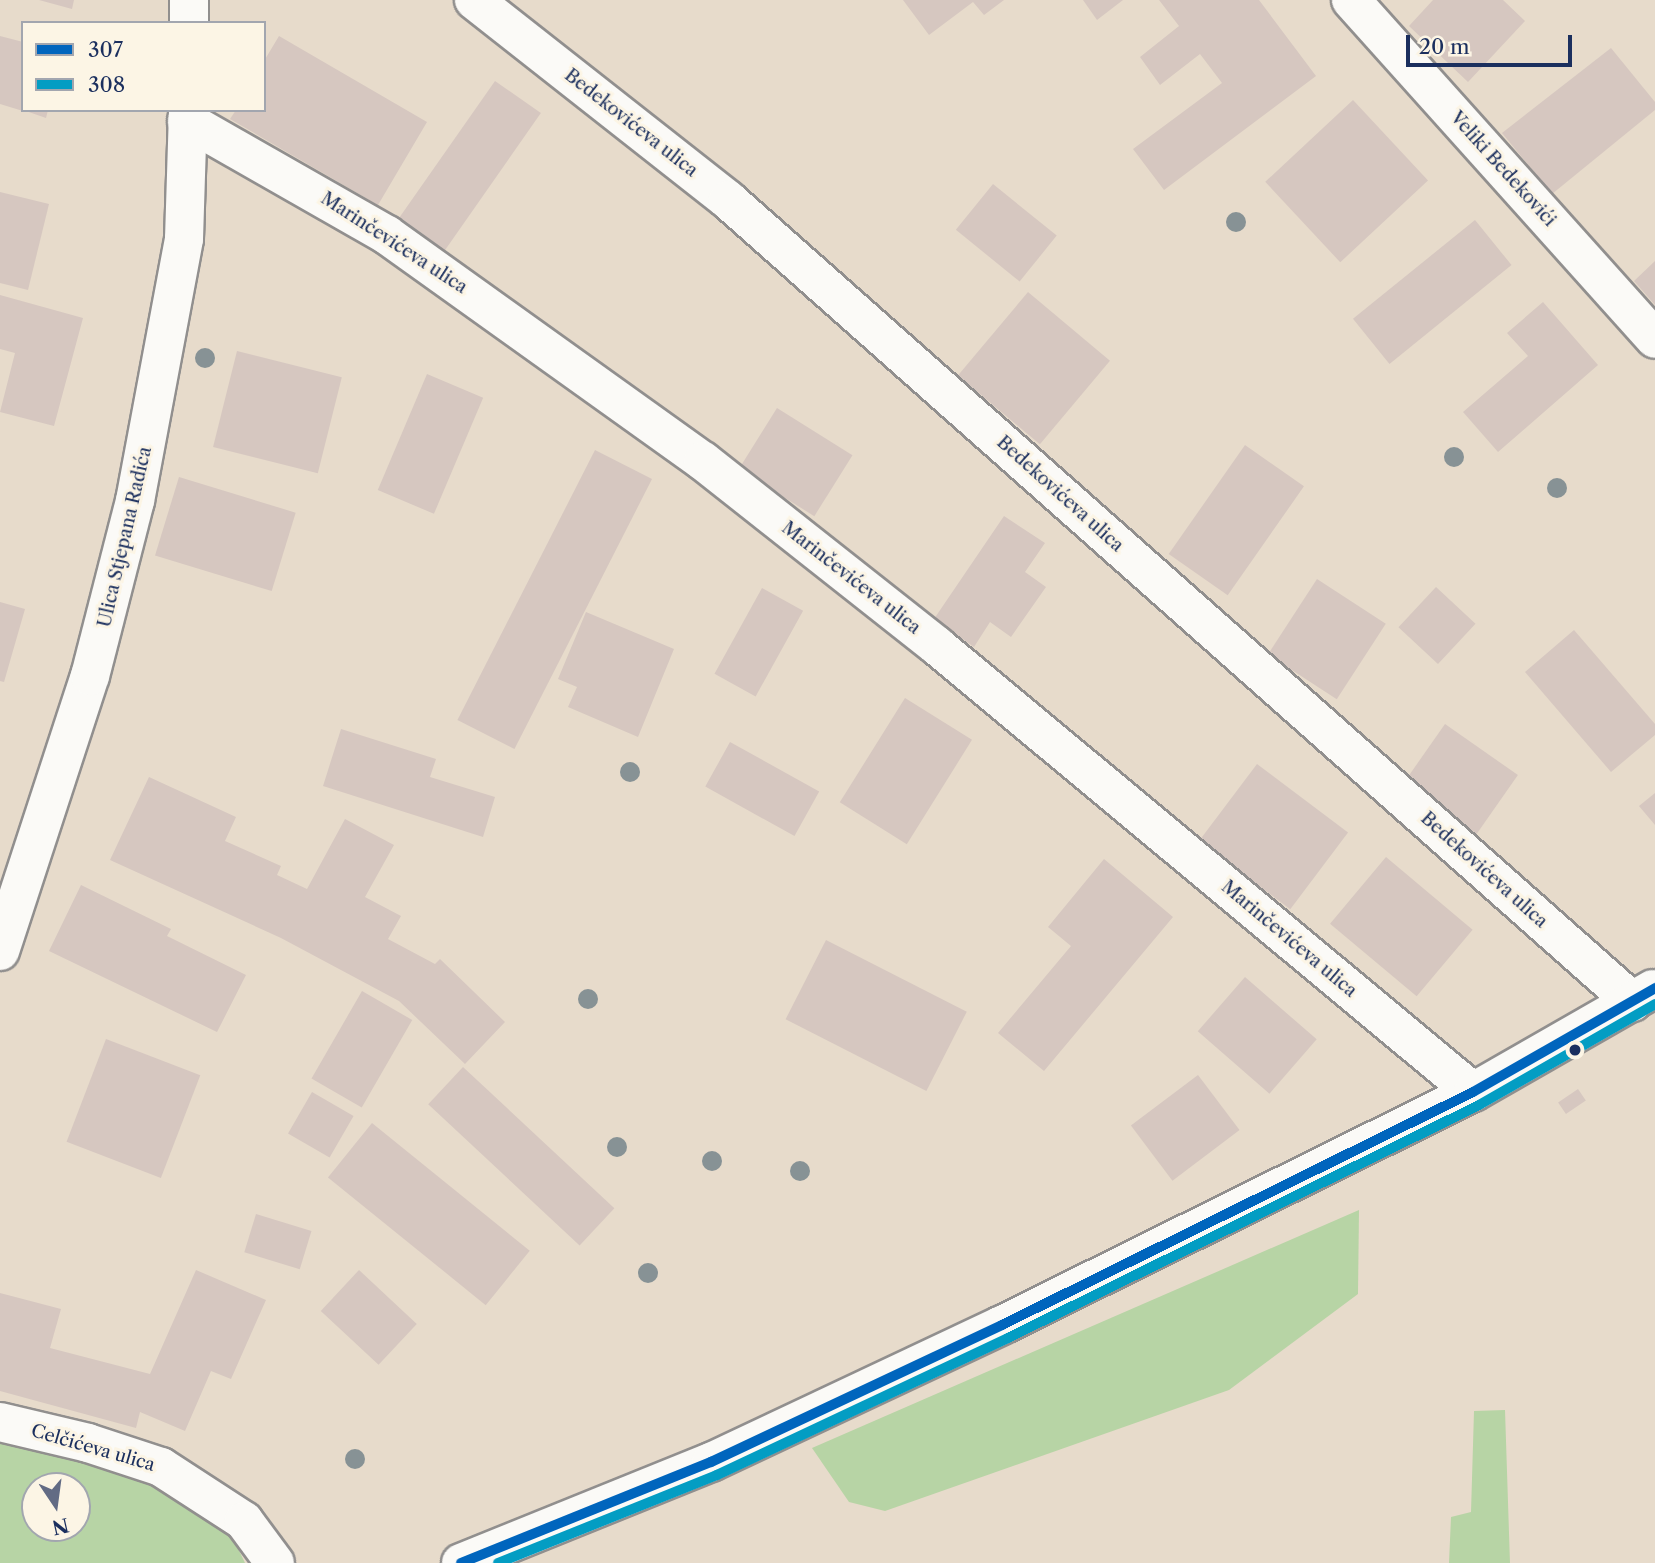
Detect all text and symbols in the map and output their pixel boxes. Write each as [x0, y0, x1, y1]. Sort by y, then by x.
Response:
legend [21, 21, 266, 112]
scale bar [1410, 21, 1576, 65]
text: 20 m [1419, 34, 1470, 59]
text: 307 [88, 37, 123, 62]
street label: Bedekovićeva ulica [560, 64, 702, 182]
text: 308 [88, 72, 125, 97]
street label: Veliki Bedekovići [1446, 107, 1560, 231]
street label: Marinčevićeva ulica [317, 188, 471, 298]
street label: Bedekovićeva ulica [992, 431, 1128, 557]
street label: Ulica Stjepana Radića [94, 444, 156, 630]
street label: Marinčevićeva ulica [777, 517, 925, 639]
street label: Bedekovićeva ulica [1416, 807, 1552, 933]
street label: Marinčevićeva ulica [1217, 876, 1361, 1002]
unlabelled marker [1568, 1043, 1582, 1057]
street label: Celčićeva ulica [28, 1420, 158, 1476]
north arrow [21, 1472, 91, 1542]
text: N [50, 1513, 71, 1539]

